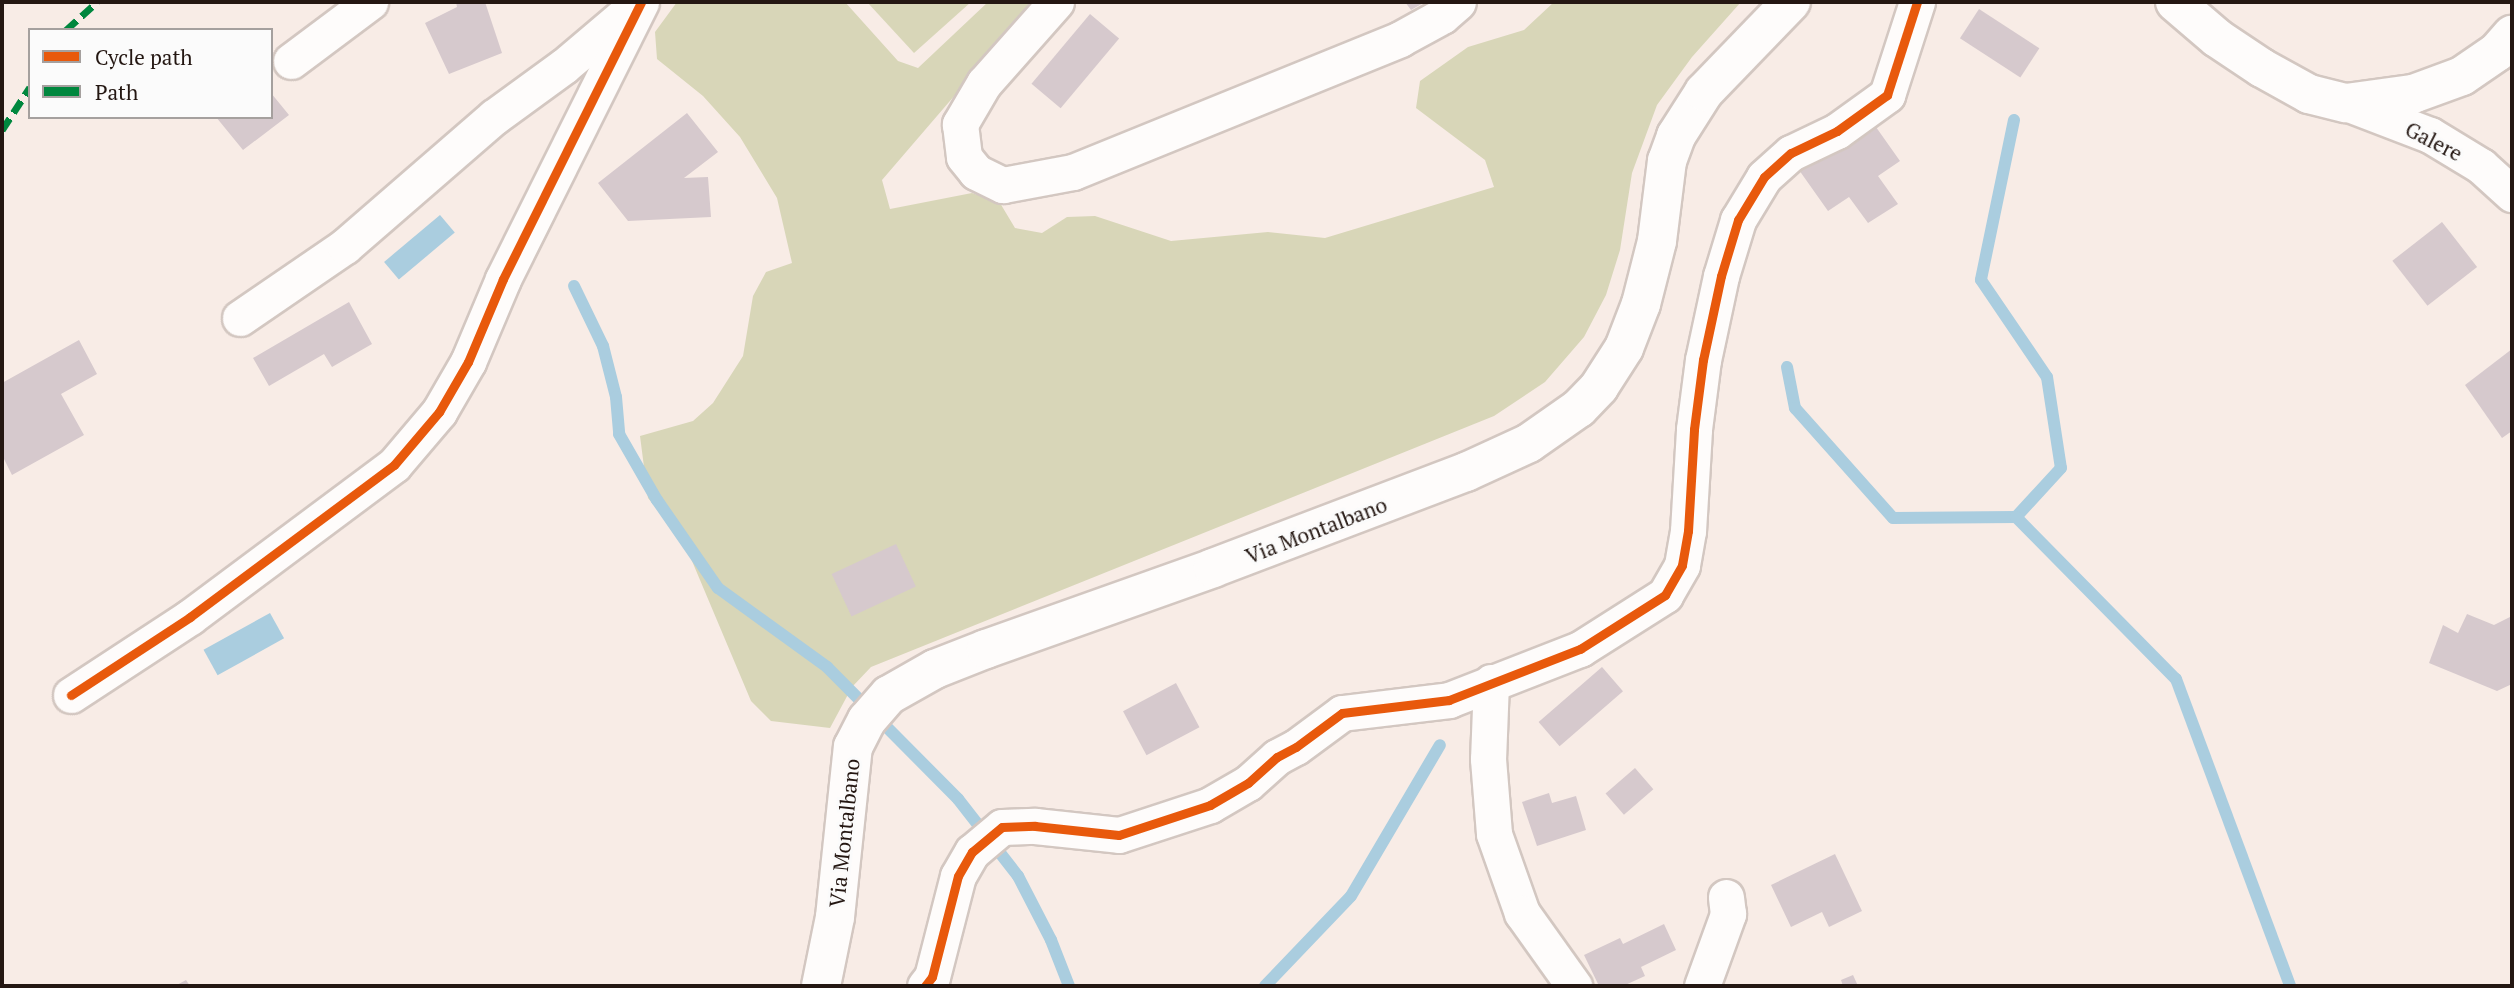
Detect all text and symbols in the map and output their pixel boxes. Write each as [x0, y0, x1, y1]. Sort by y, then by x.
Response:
legend [28, 28, 273, 119]
text: Cycle path [95, 43, 193, 71]
text: Path [95, 78, 138, 106]
street label: Galere [2401, 116, 2467, 166]
street label: Via Montalbano [1242, 491, 1390, 569]
street label: Via Montalbano [824, 757, 864, 909]

